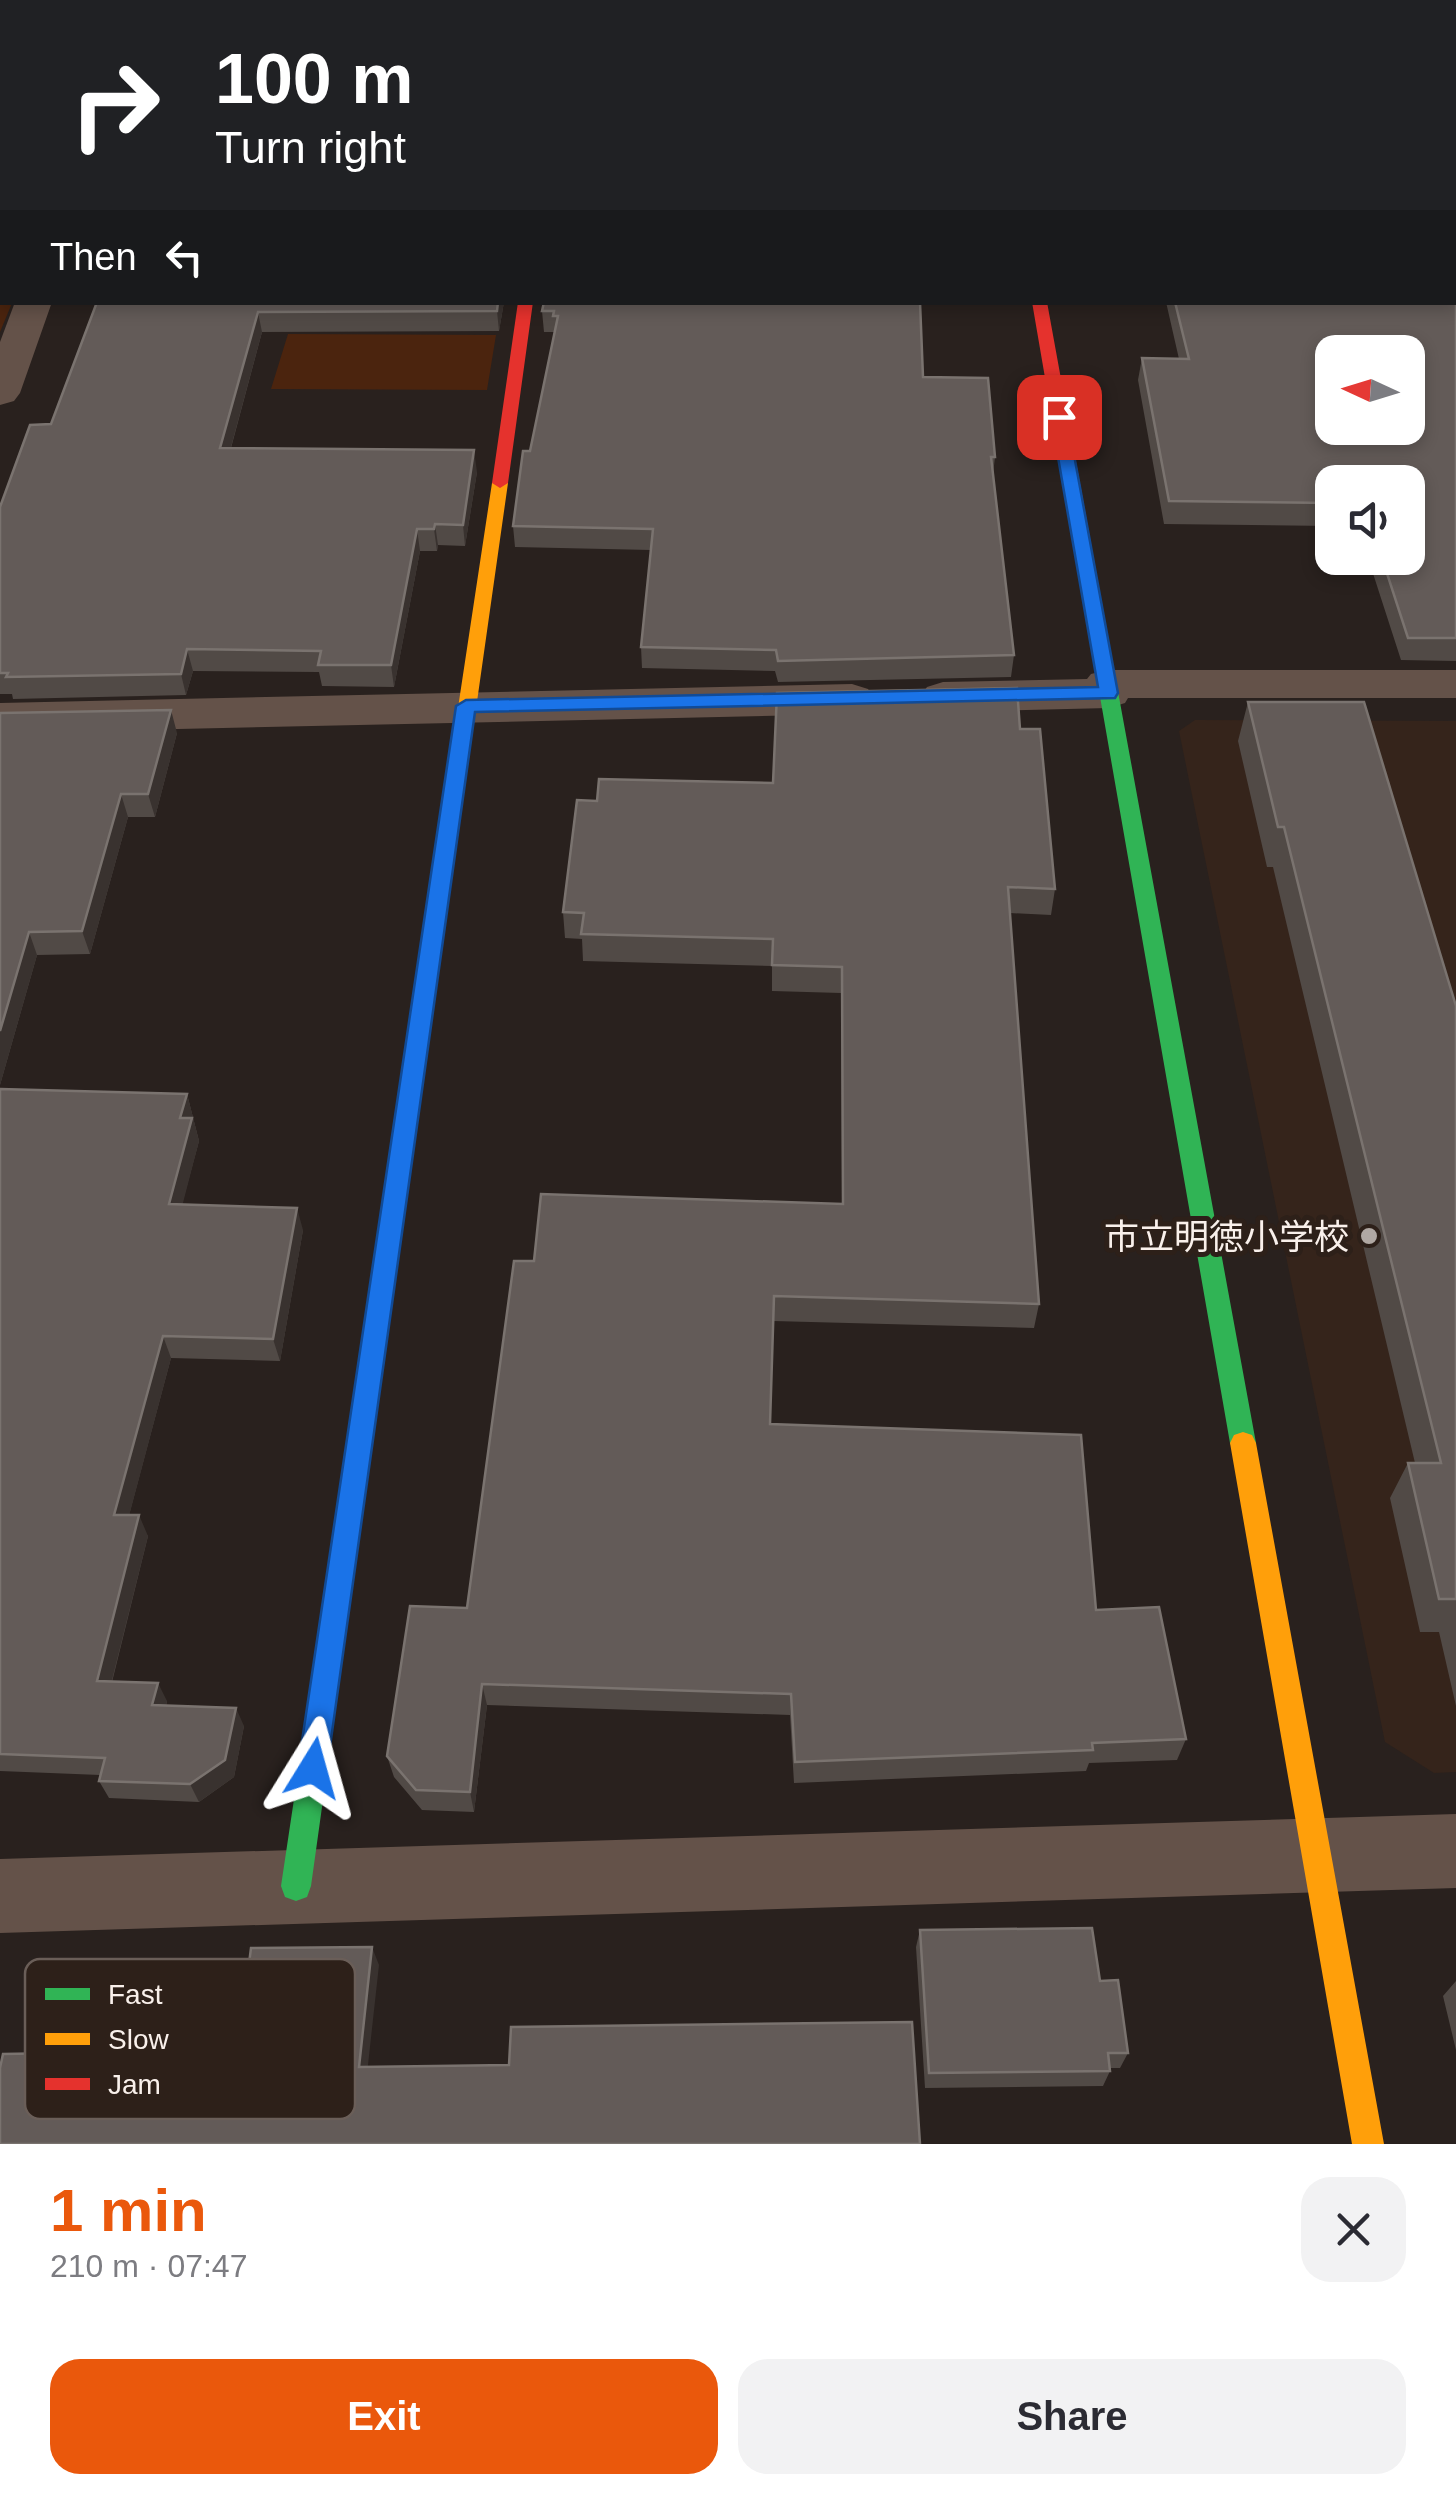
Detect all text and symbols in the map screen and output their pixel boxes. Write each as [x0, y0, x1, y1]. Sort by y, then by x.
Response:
icon: right [50, 40, 180, 170]
text: 100 m [215, 40, 413, 118]
text: Turn right [215, 122, 406, 173]
icon: left [157, 230, 212, 285]
text: Then [50, 236, 137, 278]
north arrow [1315, 335, 1425, 445]
map controls [1315, 335, 1425, 575]
pin [1017, 375, 1102, 460]
icon: arrive [1032, 390, 1087, 445]
button: sound [1315, 465, 1425, 575]
place label: 市立明徳小学校 [1104, 1217, 1349, 1256]
marker: 市立明徳小学校 [1358, 1225, 1380, 1247]
position arrow [261, 1716, 365, 1820]
legend [25, 1959, 355, 2119]
text: Fast [108, 1979, 163, 2010]
text: Slow [108, 2024, 169, 2055]
text: Jam [108, 2069, 161, 2100]
text: 1 min [50, 2177, 207, 2244]
button: close [1301, 2177, 1406, 2282]
text: 210 m · 07:47 [50, 2248, 247, 2284]
button: Exit [50, 2359, 718, 2474]
button: Share [738, 2359, 1406, 2474]

